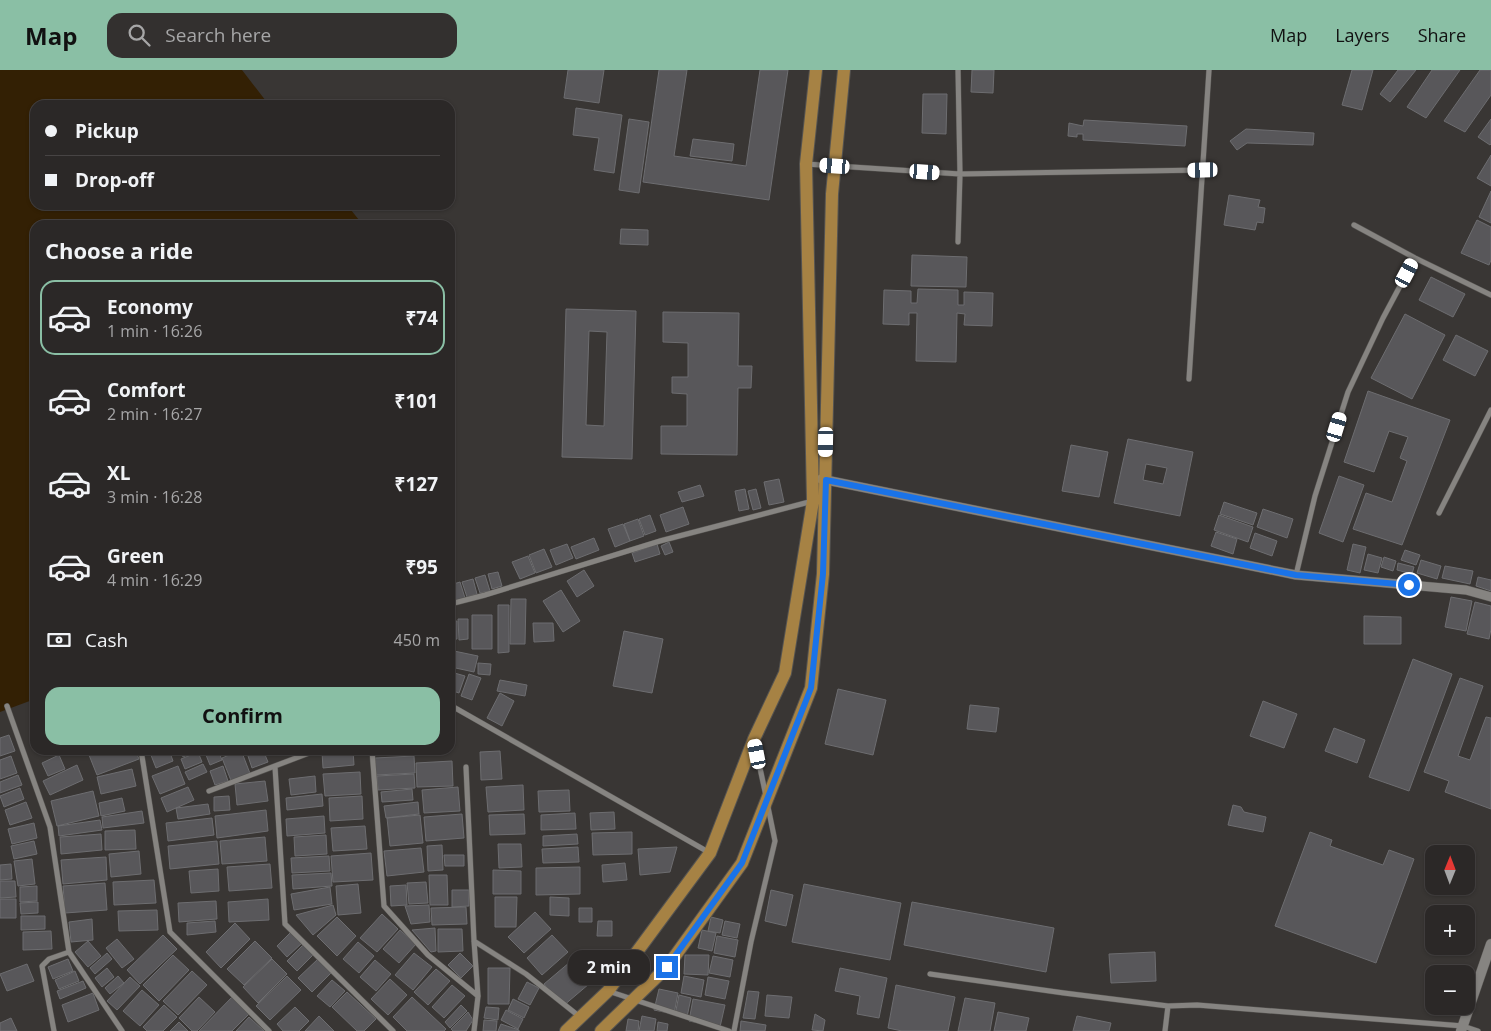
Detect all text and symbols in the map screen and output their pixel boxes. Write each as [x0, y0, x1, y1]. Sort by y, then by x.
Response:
search box [107, 13, 457, 58]
text: Map [25, 19, 77, 52]
icon: search [125, 21, 153, 49]
text: Search here [165, 22, 271, 48]
text: Map [1270, 23, 1307, 47]
text: Layers [1335, 23, 1390, 47]
text: Share [1418, 23, 1466, 47]
text: Pickup [75, 118, 139, 144]
car [819, 157, 850, 175]
car [1187, 162, 1218, 178]
car [909, 163, 940, 181]
text: Drop-off [75, 167, 154, 193]
text: Choose a ride [45, 235, 193, 265]
car [1393, 256, 1420, 290]
text: Economy [107, 294, 193, 320]
icon: car [47, 295, 92, 340]
text: ₹74 [405, 305, 438, 331]
text: 1 min · 16:26 [107, 320, 202, 342]
text: Comfort [107, 377, 186, 403]
icon: car [47, 378, 92, 423]
text: ₹101 [395, 388, 438, 414]
text: 2 min · 16:27 [107, 403, 202, 425]
car [1325, 410, 1348, 444]
car [818, 427, 833, 457]
text: XL [107, 460, 130, 486]
icon: car [47, 461, 92, 506]
text: ₹127 [395, 471, 438, 497]
text: 3 min · 16:28 [107, 486, 202, 508]
text: Green [107, 543, 164, 569]
icon: car [47, 544, 92, 589]
text: ₹95 [405, 554, 438, 580]
text: 4 min · 16:29 [107, 569, 202, 591]
route start [1398, 574, 1420, 596]
icon: cash [45, 626, 73, 654]
text: Cash [85, 627, 128, 653]
text: 450 m [394, 629, 440, 651]
button: Confirm [45, 687, 440, 745]
car [746, 738, 767, 770]
north arrow [1425, 845, 1475, 895]
map controls [1425, 845, 1475, 1015]
button: + [1425, 905, 1475, 955]
callout: 2 min [567, 950, 650, 984]
text: 2 min [587, 956, 631, 978]
route end [656, 956, 678, 978]
button: − [1425, 965, 1475, 1015]

